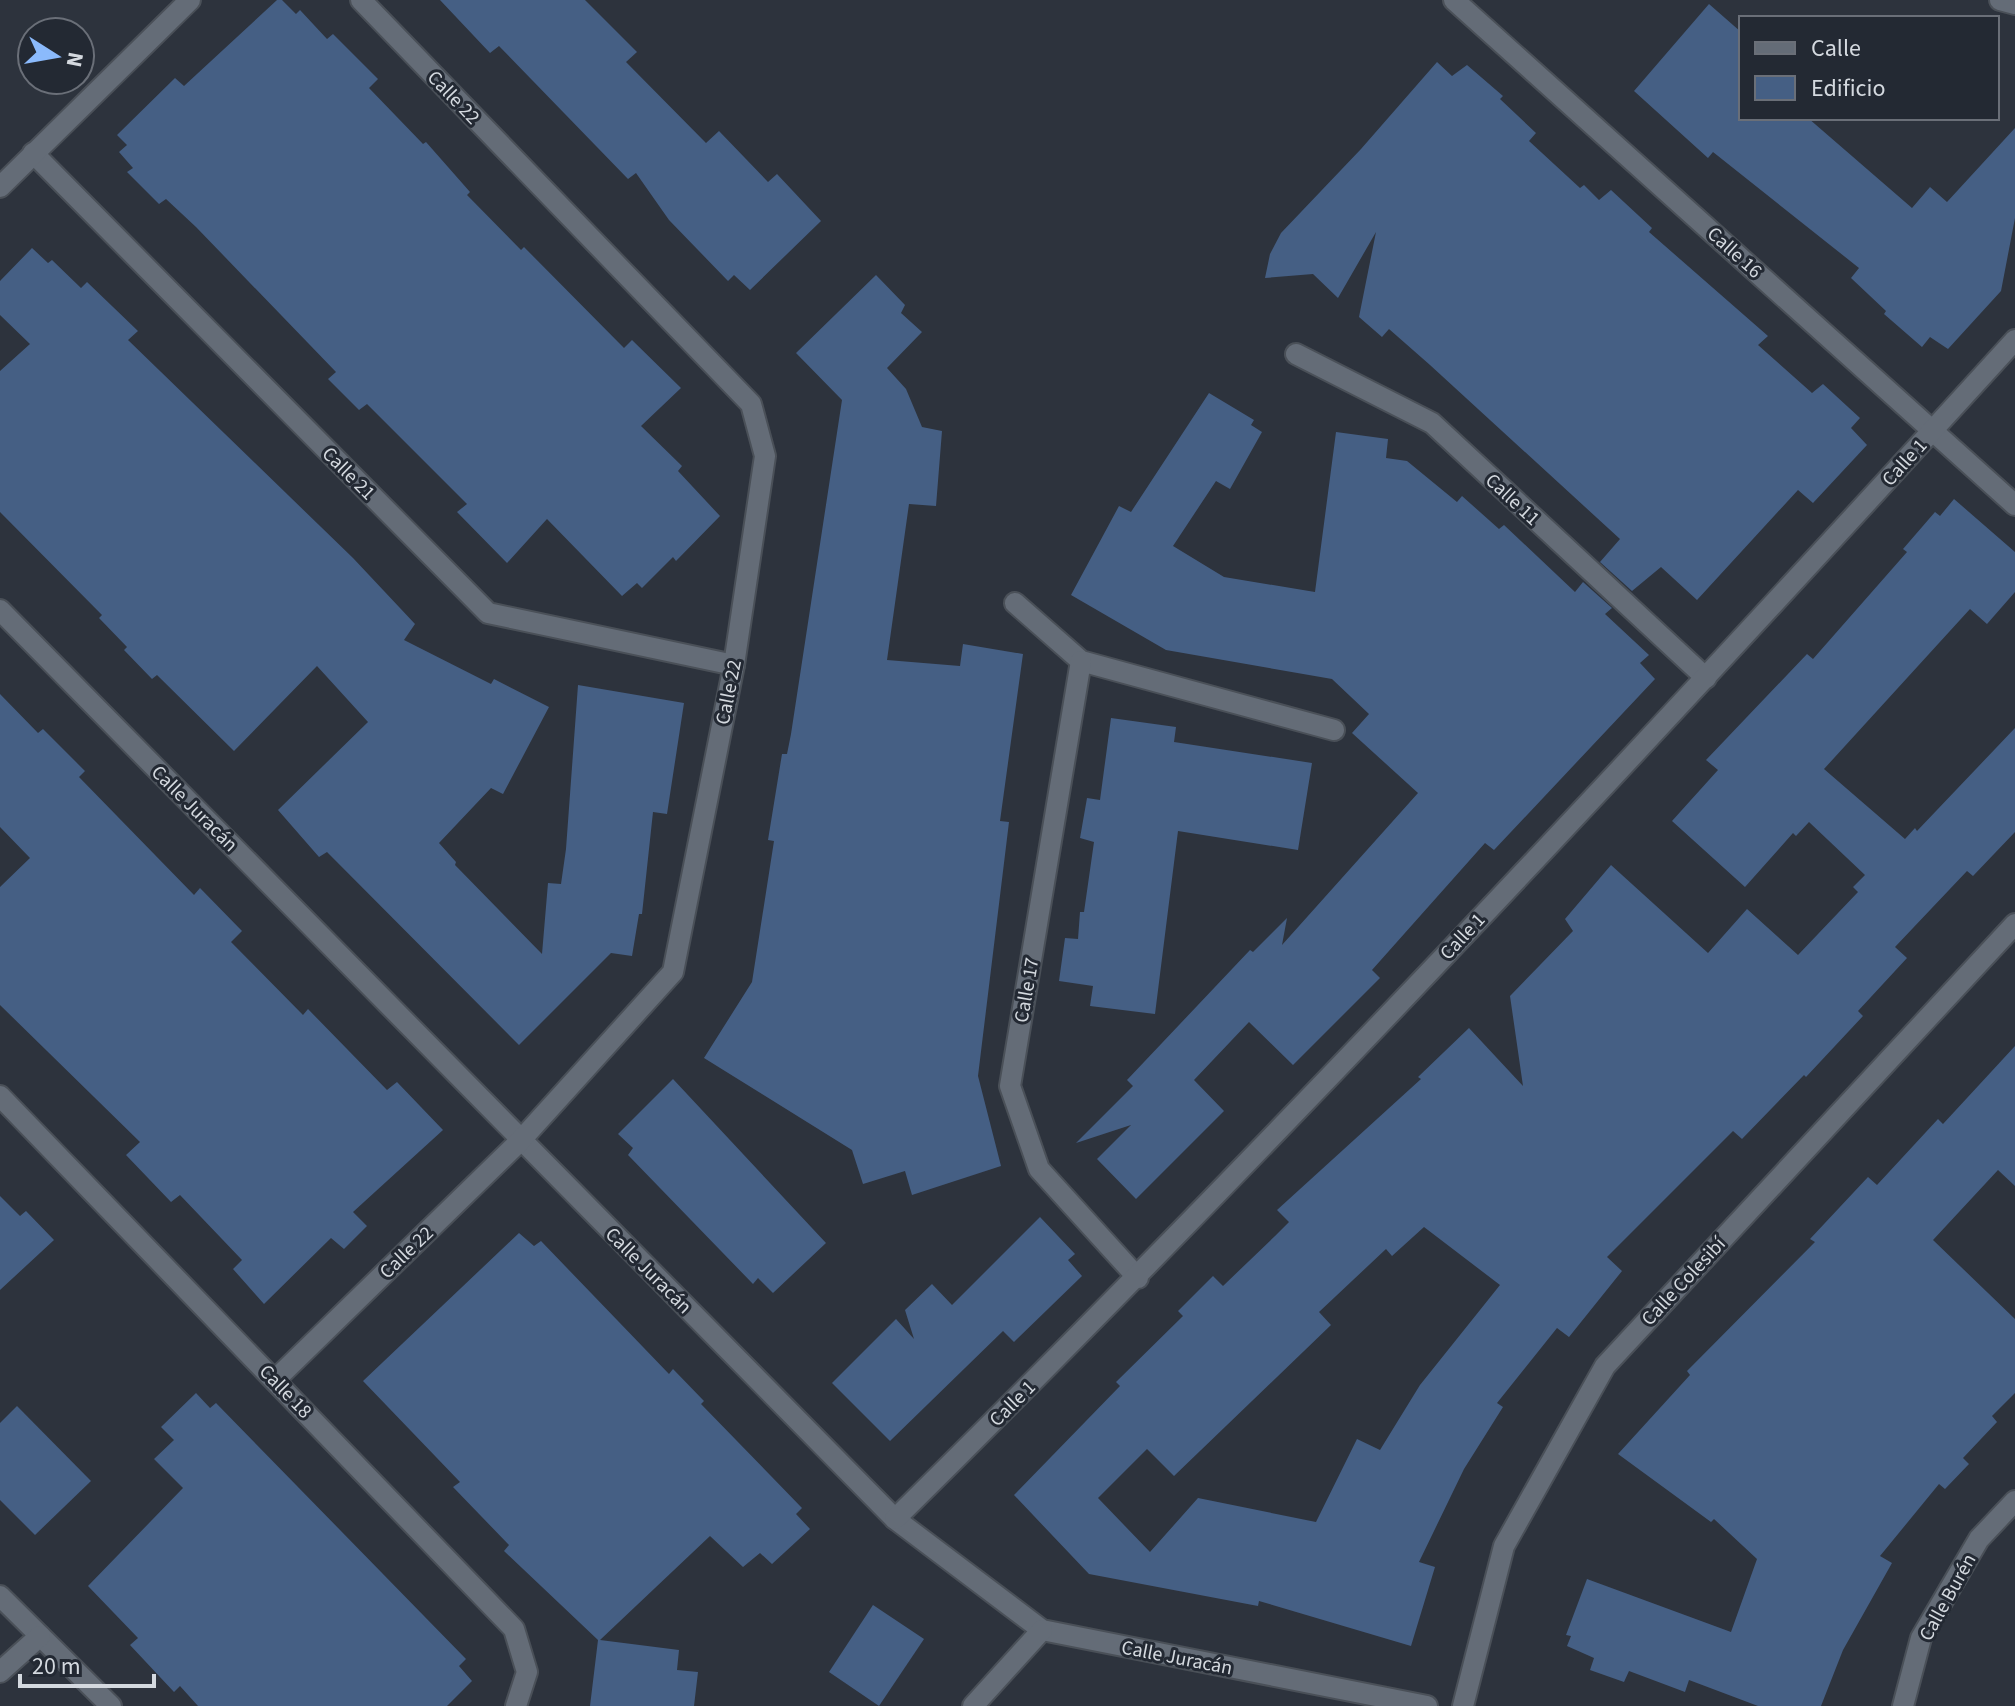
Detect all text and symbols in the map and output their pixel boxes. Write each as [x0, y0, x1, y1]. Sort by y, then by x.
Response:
north arrow [16, 16, 96, 96]
legend [1739, 16, 1999, 120]
text: Calle [1811, 31, 1861, 66]
text: N [58, 49, 92, 70]
street label: Calle 22 [420, 64, 486, 131]
text: Edificio [1811, 71, 1885, 106]
street label: Calle 16 [1701, 220, 1768, 285]
street label: Calle 1 [1876, 433, 1934, 493]
street label: Calle 21 [315, 441, 381, 507]
street label: Calle 11 [1479, 467, 1546, 532]
street label: Calle 22 [709, 657, 749, 727]
street label: Calle Juracán [145, 759, 244, 858]
street label: Calle 1 [1434, 907, 1492, 967]
street label: Calle 17 [1008, 955, 1046, 1025]
street label: Calle 22 [373, 1220, 440, 1286]
street label: Calle Juracán [599, 1221, 698, 1320]
street label: Calle Colesibí [1635, 1230, 1733, 1332]
street label: Calle 18 [252, 1358, 318, 1425]
street label: Calle 1 [983, 1374, 1042, 1433]
street label: Calle Burén [1912, 1549, 1983, 1646]
street label: Calle Juracán [1119, 1633, 1235, 1682]
scale bar [20, 1638, 154, 1688]
text: 20 m [32, 1649, 81, 1684]

